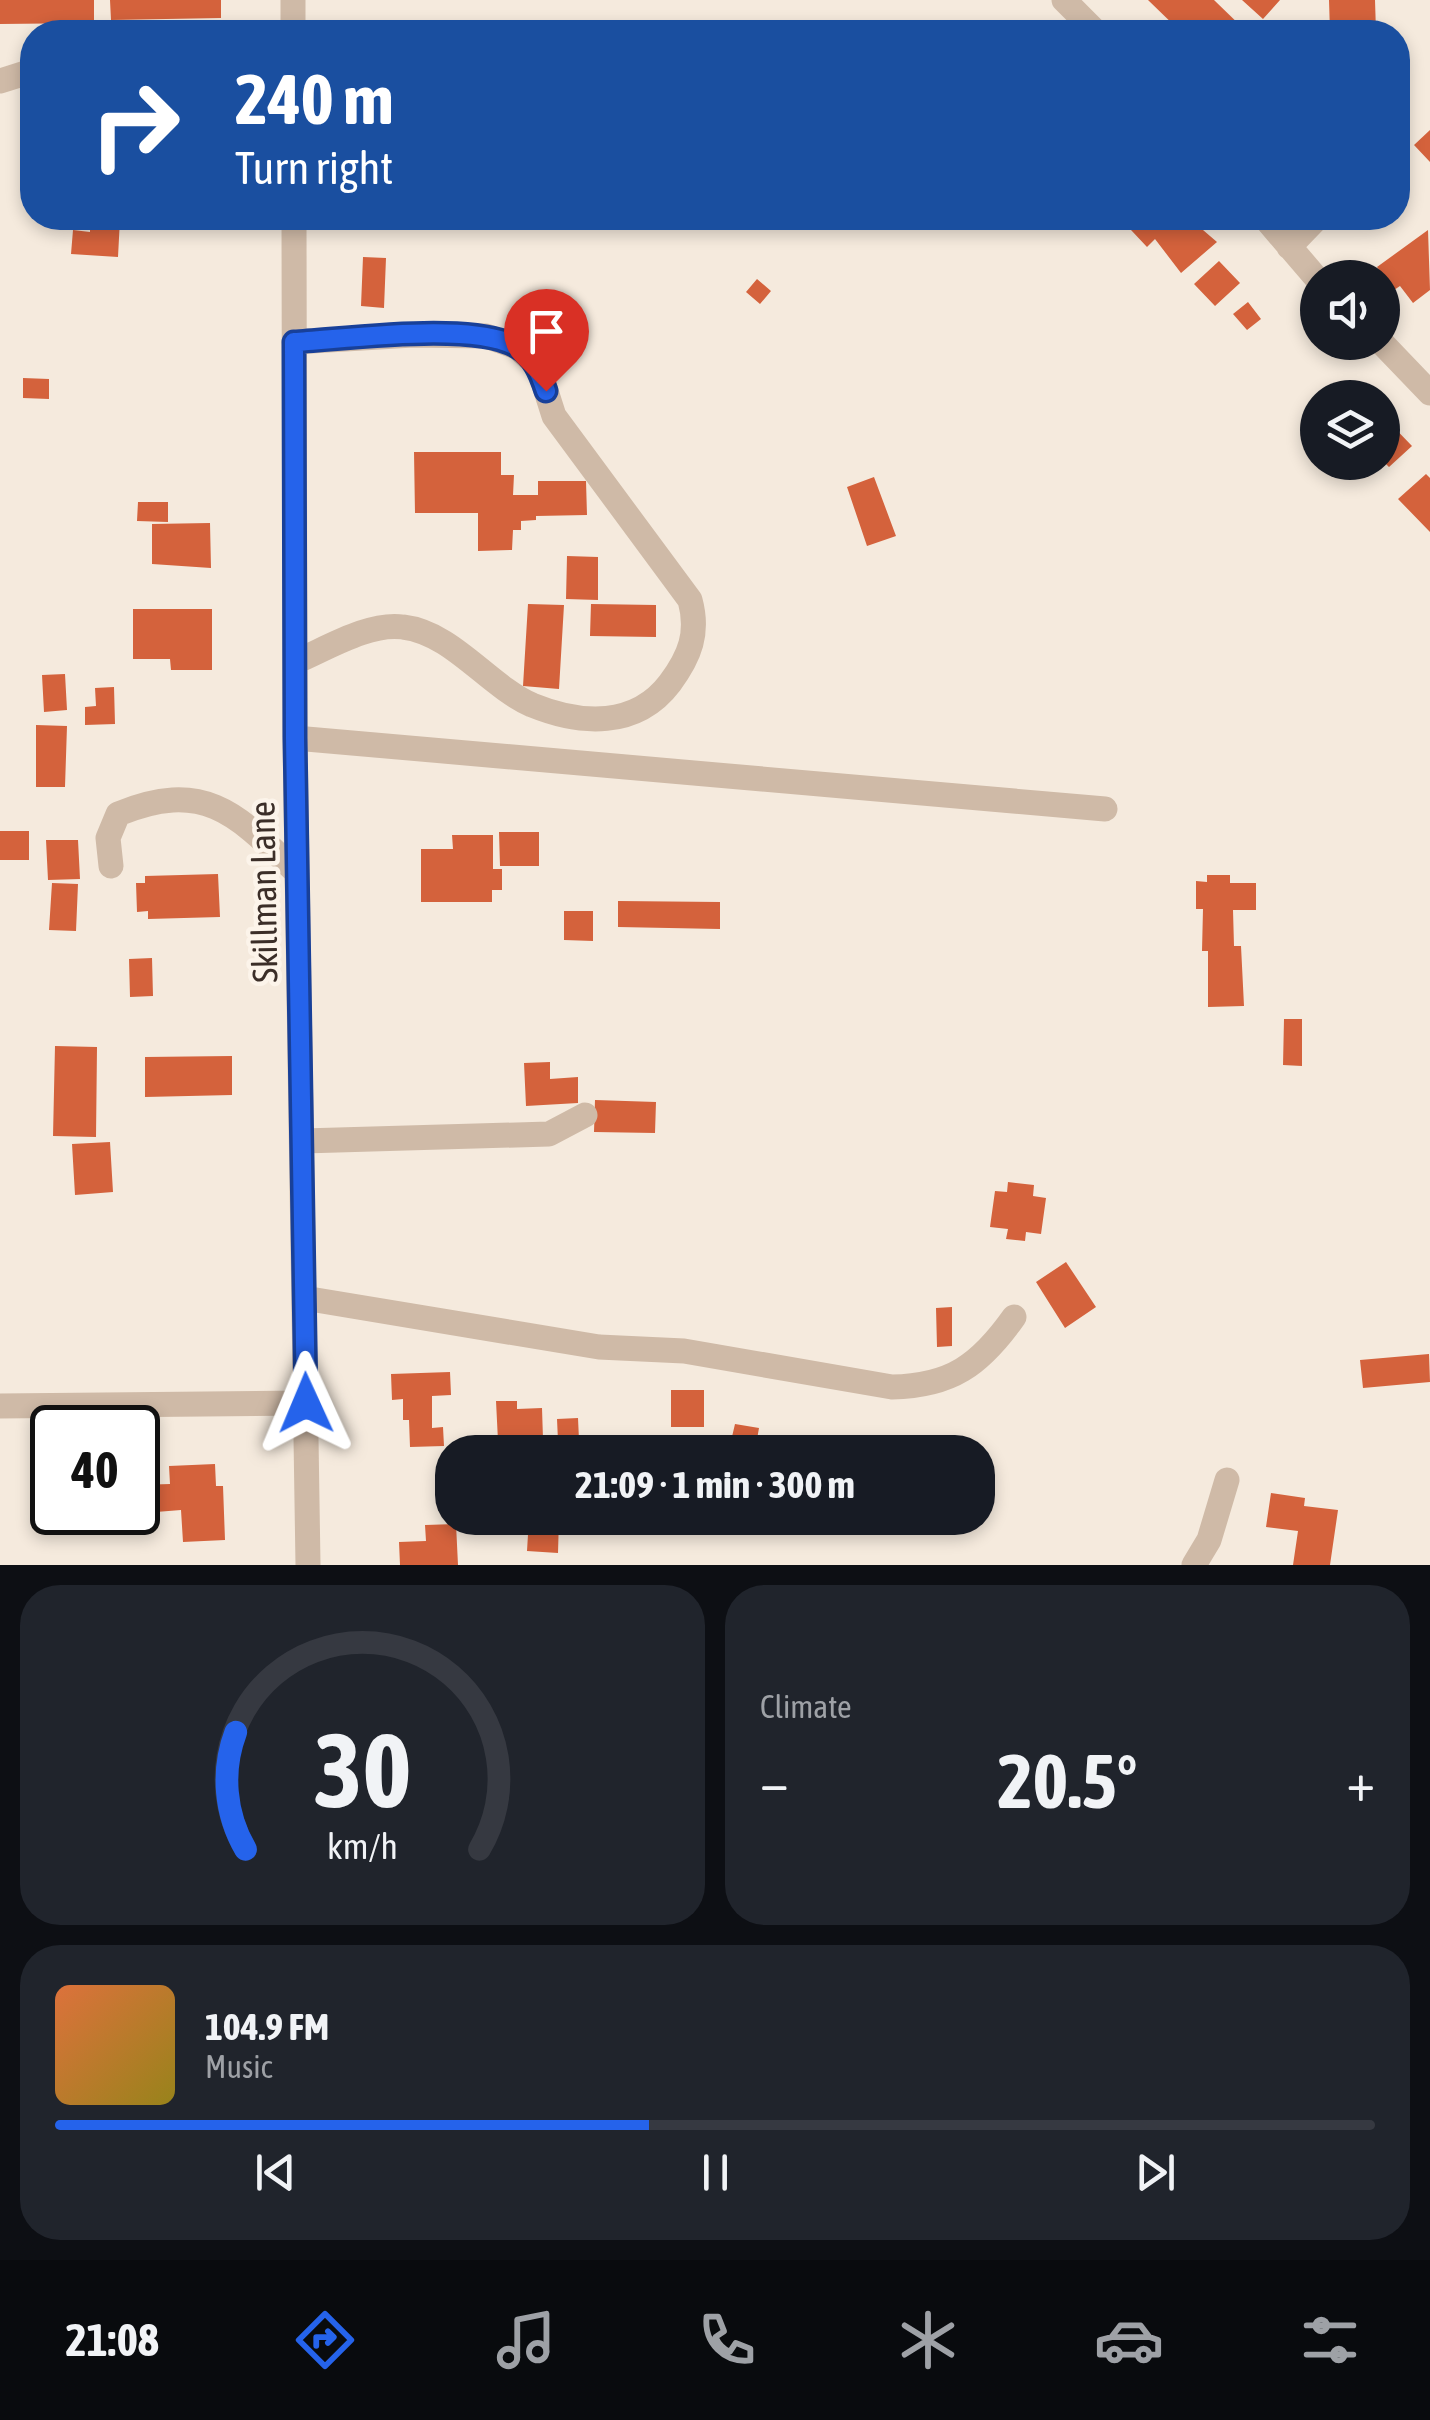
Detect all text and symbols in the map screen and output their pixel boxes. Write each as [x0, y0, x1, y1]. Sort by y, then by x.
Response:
text: 240 m [235, 59, 394, 139]
icon: right [70, 60, 200, 190]
text: Turn right [235, 142, 393, 194]
map controls [1300, 260, 1400, 480]
button: sound [1300, 260, 1400, 360]
pin [504, 289, 589, 392]
icon: arrive [519, 304, 574, 359]
button: layers [1300, 380, 1400, 480]
street label: Skillman Lane [241, 801, 285, 983]
position arrow [254, 1351, 358, 1455]
speed limit sign: 40 [30, 1405, 160, 1535]
text: 21:09 · 1 min · 300 m [575, 1463, 855, 1506]
text: Climate [760, 1688, 852, 1725]
text: 30 [314, 1710, 411, 1829]
text: 20.5° [998, 1738, 1137, 1824]
text: − [760, 1750, 789, 1813]
text: + [1346, 1750, 1375, 1813]
text: km/h [327, 1826, 398, 1867]
text: 104.9 FM [205, 2005, 329, 2048]
text: Music [205, 2048, 272, 2085]
icon: previous [248, 2145, 303, 2200]
icon: pause [688, 2145, 743, 2200]
icon: next [1128, 2145, 1183, 2200]
icon: directions [290, 2305, 360, 2375]
icon: music [491, 2305, 561, 2375]
icon: phone [692, 2305, 762, 2375]
icon: climate [893, 2305, 963, 2375]
icon: car [1094, 2305, 1164, 2375]
icon: filters [1295, 2305, 1365, 2375]
text: 21:08 [65, 2314, 159, 2366]

